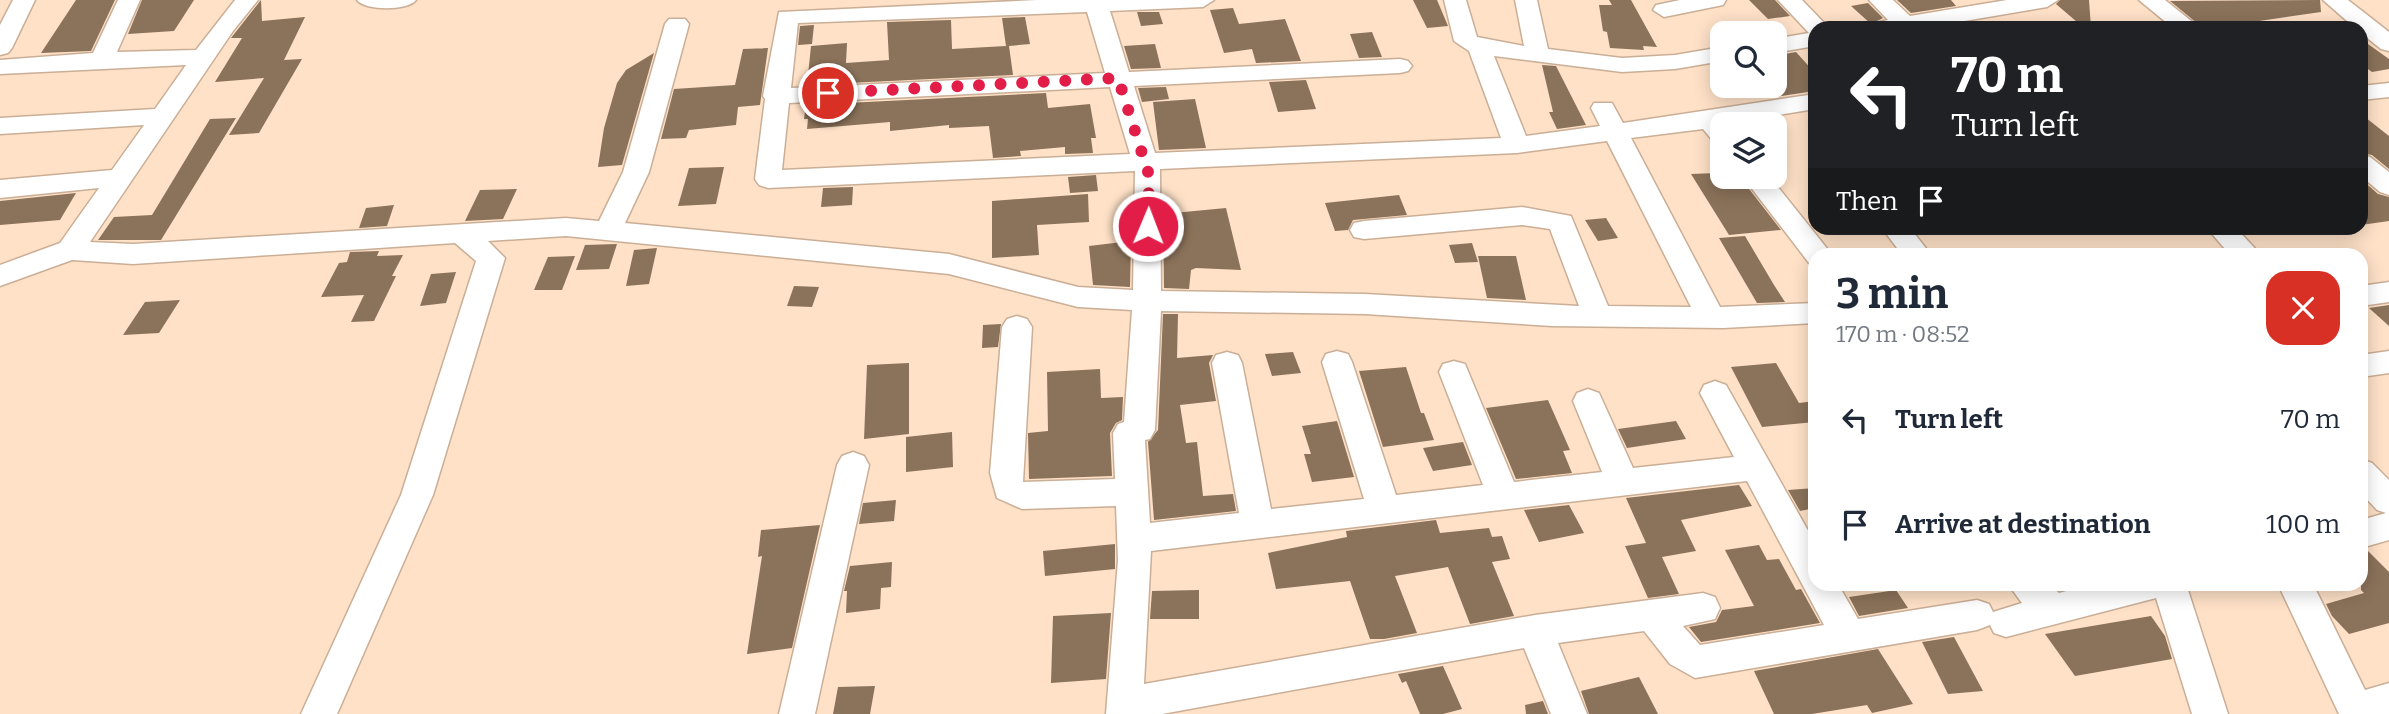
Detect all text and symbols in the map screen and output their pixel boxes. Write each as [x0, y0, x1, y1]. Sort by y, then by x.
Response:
map controls [1710, 21, 1787, 189]
button: search [1710, 21, 1787, 98]
text: 70 m [1951, 46, 2063, 105]
icon: left [1836, 49, 1927, 140]
pin [798, 63, 858, 123]
icon: arrive [809, 74, 847, 112]
text: Turn left [1951, 106, 2079, 144]
button: layers [1710, 112, 1787, 189]
icon: arrive [1912, 182, 1950, 220]
text: Then [1836, 186, 1898, 217]
position arrow [1111, 189, 1185, 263]
text: 3 min [1836, 269, 1948, 319]
button: close [2266, 271, 2340, 345]
text: 170 m · 08:52 [1836, 320, 1969, 348]
icon: left [1836, 401, 1874, 439]
text: Turn left [1895, 404, 2003, 435]
text: 70 m [2281, 404, 2340, 435]
icon: arrive [1836, 506, 1874, 544]
text: Arrive at destination [1895, 509, 2150, 540]
text: 100 m [2266, 509, 2340, 540]

